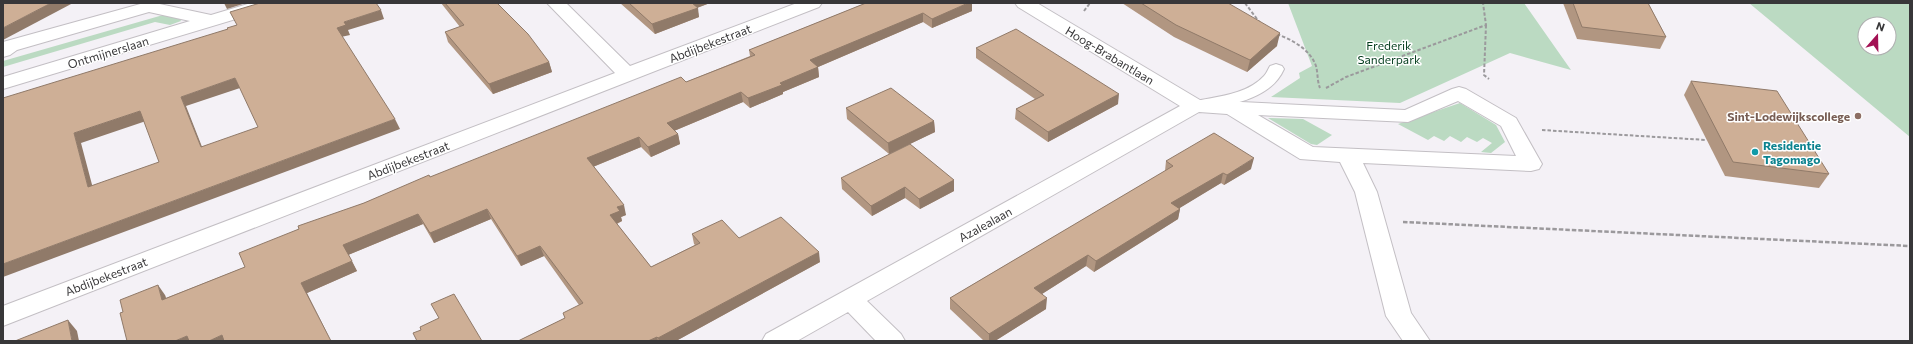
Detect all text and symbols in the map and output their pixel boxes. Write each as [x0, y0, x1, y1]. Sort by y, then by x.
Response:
north arrow [1857, 16, 1897, 56]
text: N [1874, 19, 1887, 34]
street label: Abdijbekestraat [667, 21, 753, 65]
street label: Hoog-Brabantlaan [1063, 23, 1157, 87]
street label: Ontmijnerslaan [66, 33, 150, 71]
park label: Frederik Sanderpark [1358, 38, 1421, 66]
place label: Sint-Lodewijkscollege [1727, 109, 1850, 123]
marker: Sint-Lodewijkscollege [1853, 111, 1863, 121]
street label: Abdijbekestraat [365, 138, 451, 182]
place label: Residentie Tagomago [1763, 138, 1821, 166]
marker: Residentie Tagomago [1750, 147, 1760, 157]
street label: Azalealaan [956, 204, 1014, 244]
street label: Abdijbekestraat [63, 254, 149, 298]

